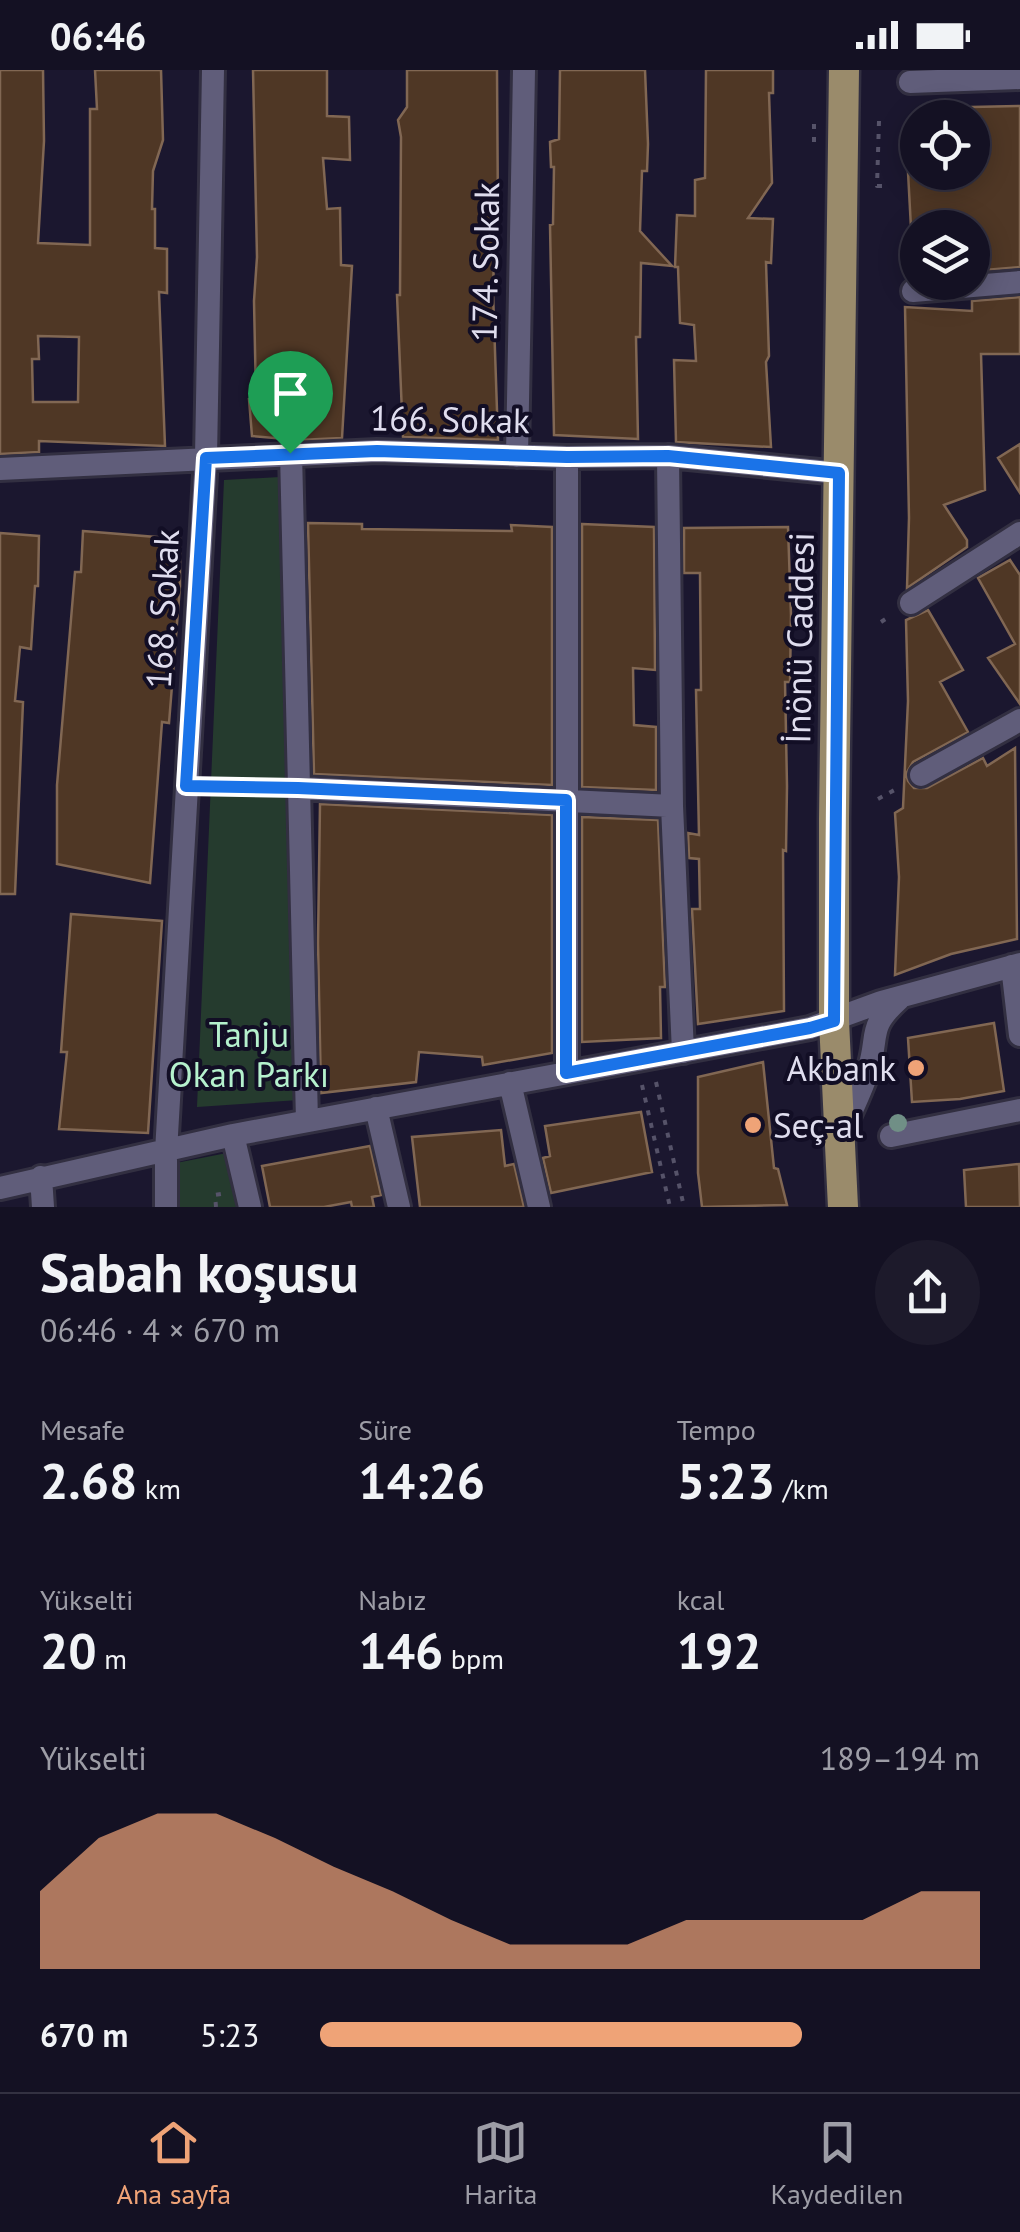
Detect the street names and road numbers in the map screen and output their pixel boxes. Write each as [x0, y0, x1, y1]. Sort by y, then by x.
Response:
street label: 174. Sokak [461, 182, 509, 342]
street label: 166. Sokak [370, 395, 530, 443]
street label: 168. Sokak [135, 528, 189, 690]
street label: İnönü Caddesi [774, 532, 824, 744]

